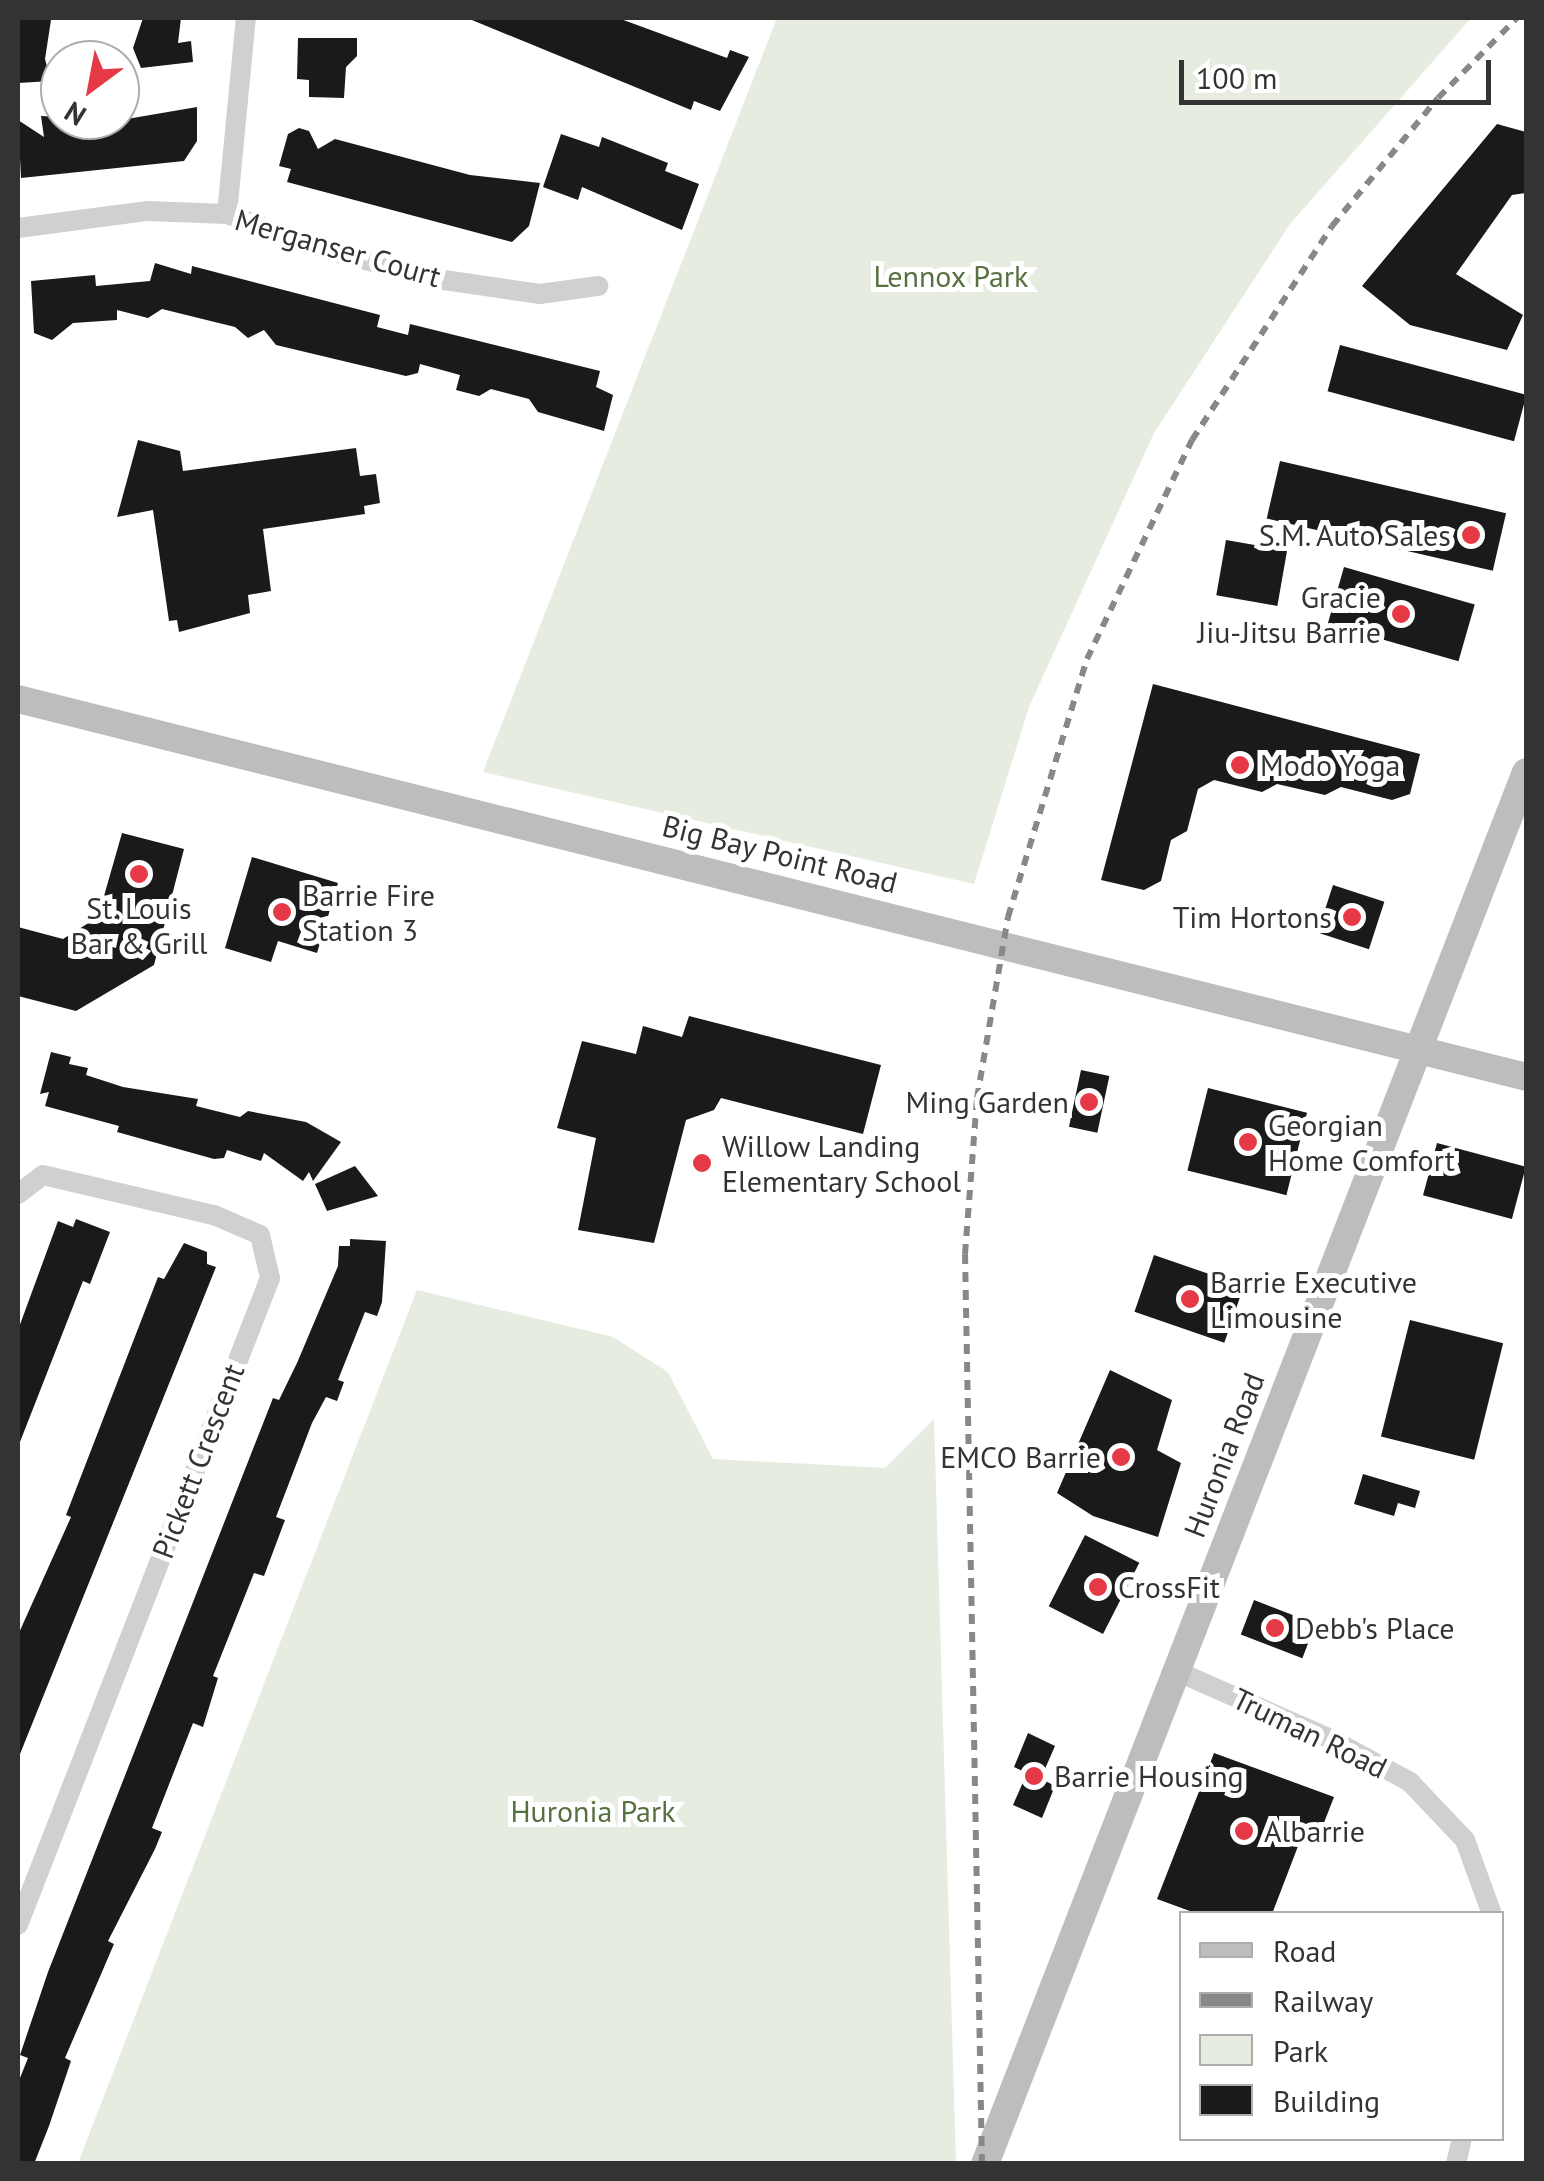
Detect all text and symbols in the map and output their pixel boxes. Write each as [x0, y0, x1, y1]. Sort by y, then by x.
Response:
north arrow [40, 40, 140, 140]
scale bar [1184, 40, 1496, 102]
text: 100 m [1196, 58, 1277, 97]
text: N [57, 94, 93, 135]
street label: Merganser Court [231, 201, 445, 295]
park label: Lennox Park [873, 258, 1029, 294]
place label: S.M. Auto Sales [1255, 517, 1451, 553]
marker: S.M. Auto Sales [1460, 524, 1482, 546]
place label: Gracie Jiu-Jitsu Barrie [1197, 579, 1381, 650]
marker: Gracie Jiu-Jitsu Barrie [1390, 603, 1412, 625]
place label: Modo Yoga [1260, 747, 1401, 783]
marker: Modo Yoga [1229, 754, 1251, 776]
street label: Big Bay Point Road [658, 807, 902, 901]
marker: St. Louis Bar & Grill [128, 863, 150, 885]
place label: Barrie Fire Station 3 [302, 877, 435, 948]
place label: St. Louis Bar & Grill [70, 890, 208, 960]
place label: Tim Hortons [1173, 899, 1332, 935]
marker: Barrie Fire Station 3 [271, 901, 293, 923]
marker: Tim Hortons [1341, 906, 1363, 928]
place label: Ming Garden [905, 1084, 1069, 1120]
marker: Ming Garden [1078, 1091, 1100, 1113]
place label: Georgian Home Comfort [1268, 1107, 1455, 1178]
place label: Willow Landing Elementary School [722, 1128, 962, 1198]
marker: Georgian Home Comfort [1237, 1131, 1259, 1153]
marker: Willow Landing Elementary School [691, 1152, 713, 1174]
place label: Barrie Executive Limousine [1210, 1264, 1417, 1334]
marker: Barrie Executive Limousine [1179, 1288, 1201, 1310]
street label: Pickett Crescent [144, 1359, 252, 1563]
street label: Huronia Road [1176, 1368, 1272, 1542]
place label: EMCO Barrie [940, 1439, 1101, 1475]
marker: EMCO Barrie [1110, 1446, 1132, 1468]
place label: CrossFit [1118, 1569, 1220, 1605]
marker: CrossFit [1087, 1576, 1109, 1598]
place label: Debb's Place [1295, 1610, 1454, 1646]
marker: Debb's Place [1264, 1617, 1286, 1639]
street label: Truman Road [1227, 1680, 1393, 1786]
place label: Barrie Housing [1054, 1758, 1244, 1794]
marker: Barrie Housing [1023, 1765, 1045, 1787]
park label: Huronia Park [510, 1793, 676, 1829]
place label: Albarrie [1264, 1813, 1365, 1849]
marker: Albarrie [1233, 1820, 1255, 1842]
legend [1179, 1911, 1504, 2141]
text: Road [1273, 1931, 1337, 1970]
text: Railway [1273, 1981, 1373, 2020]
text: Park [1273, 2031, 1328, 2070]
text: Building [1273, 2081, 1380, 2120]

